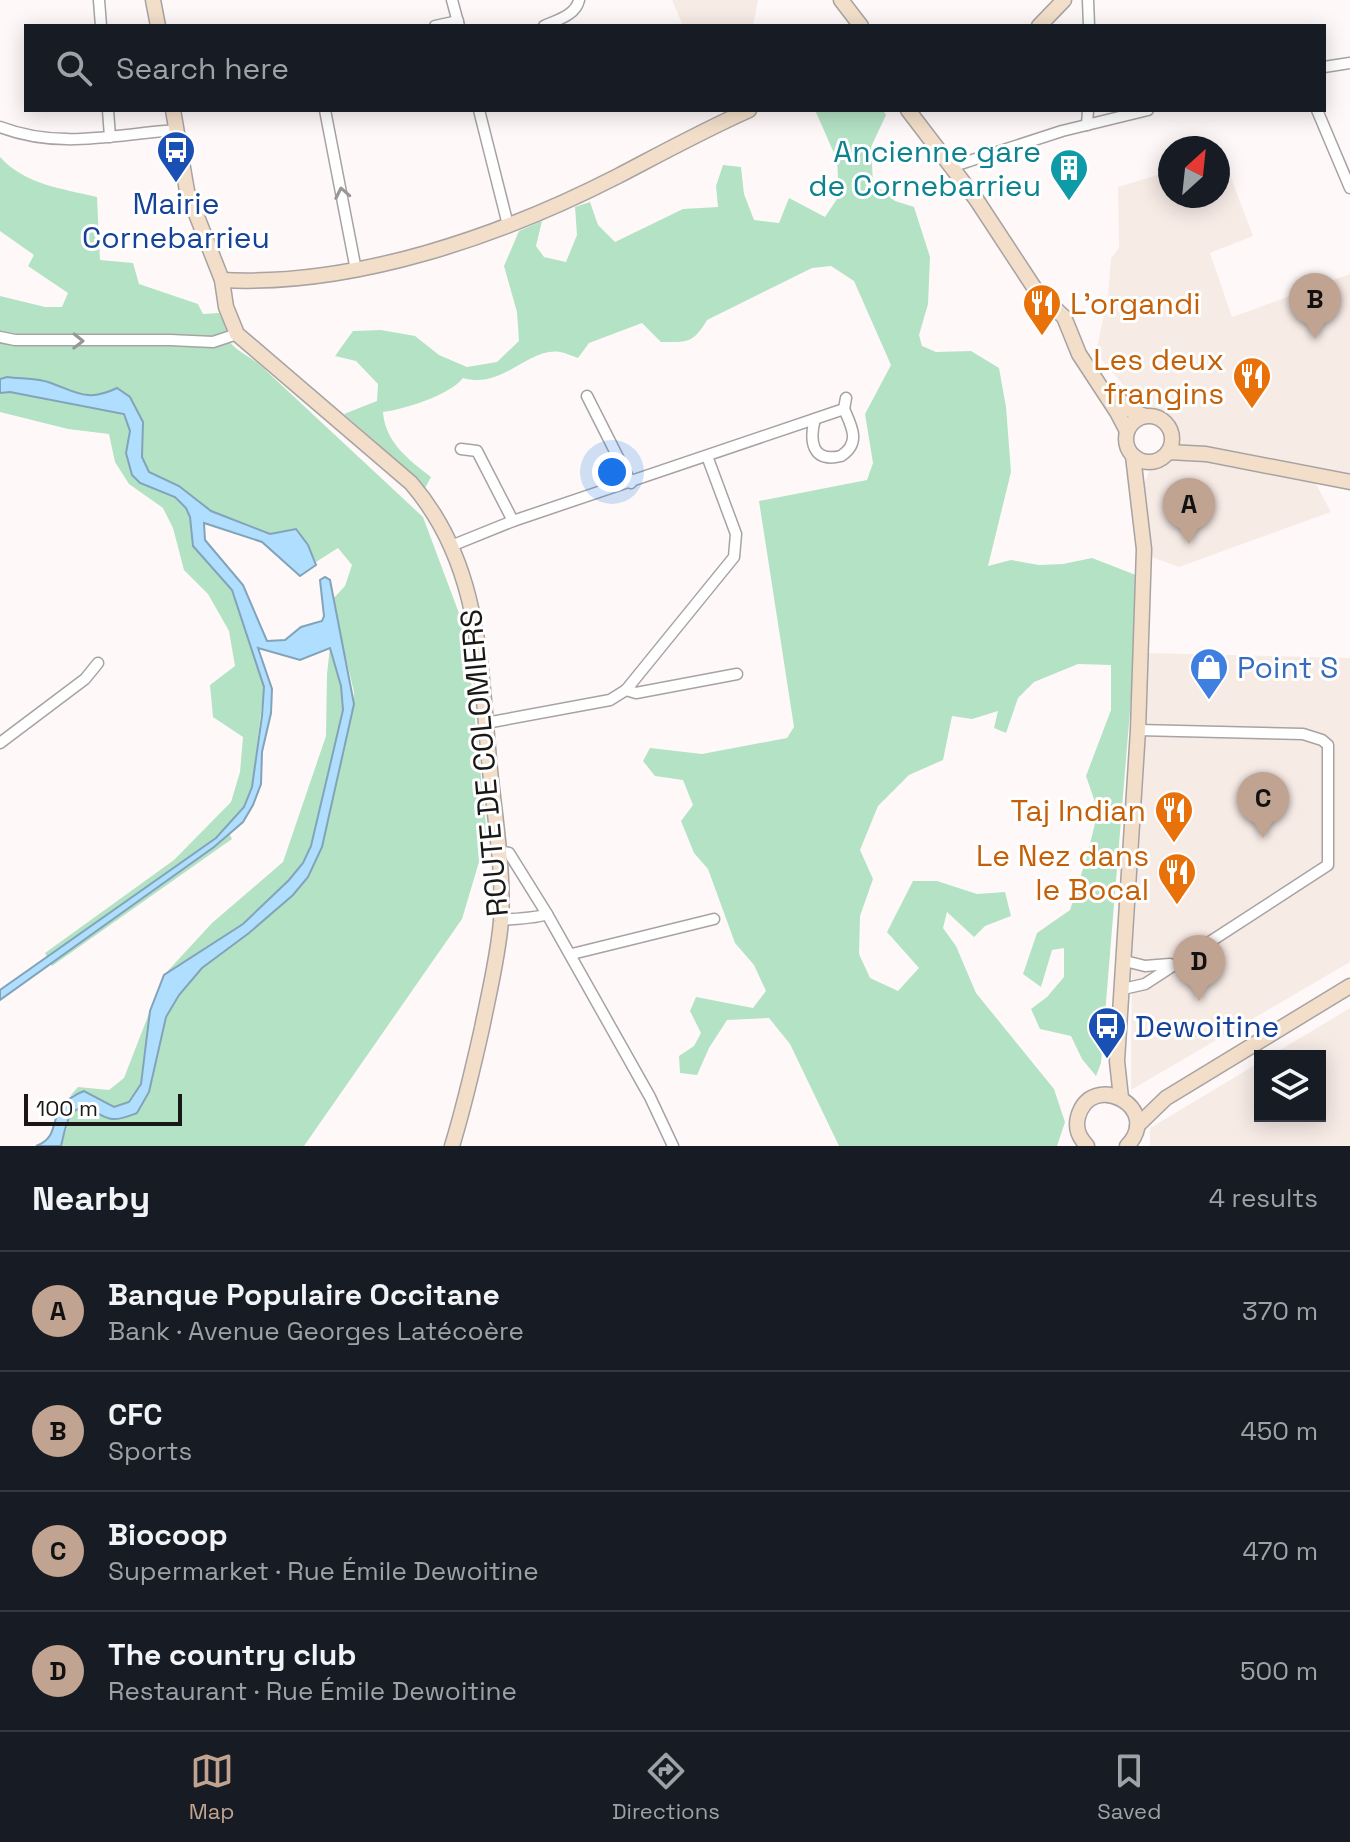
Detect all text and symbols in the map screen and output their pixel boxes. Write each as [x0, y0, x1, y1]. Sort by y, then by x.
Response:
search box [24, 24, 1326, 112]
icon: search [52, 46, 96, 90]
text: Search here [116, 49, 289, 88]
bus stop icon: Mairie Cornebarrieu [155, 129, 197, 184]
place label: Ancienne gare de Cornebarrieu [808, 132, 1041, 205]
north arrow [1158, 136, 1230, 208]
building icon: Ancienne gare de Cornebarrieu [1048, 147, 1090, 202]
place label: Mairie Cornebarrieu [82, 184, 270, 257]
one-way arrow [334, 187, 351, 200]
pin: B [1289, 273, 1341, 339]
restaurant icon: L'organdi [1021, 282, 1063, 337]
place label: L'organdi [1070, 284, 1201, 323]
one-way arrow [72, 333, 85, 350]
place label: Les deux frangins [1093, 340, 1224, 413]
restaurant icon: Les deux frangins [1231, 355, 1273, 410]
your location [592, 452, 632, 492]
pin: A [1163, 478, 1215, 544]
street label: ROUTE DE COLOMIERS [451, 608, 517, 918]
shop icon: Point S [1188, 646, 1230, 701]
place label: Point S [1237, 648, 1338, 687]
pin: C [1237, 772, 1289, 838]
restaurant icon: Taj Indian [1153, 789, 1195, 844]
place label: Taj Indian [1011, 791, 1146, 830]
place label: Le Nez dans le Bocal [976, 836, 1149, 909]
restaurant icon: Le Nez dans le Bocal [1156, 851, 1198, 906]
pin: D [1173, 935, 1225, 1001]
bus stop icon: Dewoitine [1086, 1005, 1128, 1060]
place label: Dewoitine [1135, 1007, 1279, 1046]
map controls [1254, 1050, 1326, 1122]
button: layers [1254, 1050, 1326, 1122]
scale bar [24, 1090, 182, 1126]
text: 100 m [36, 1094, 98, 1122]
text: Nearby [32, 1177, 150, 1220]
text: 4 results [1209, 1181, 1318, 1215]
text: Banque Populaire Occitane [108, 1275, 500, 1314]
text: A [50, 1294, 66, 1328]
text: 370 m [1242, 1294, 1318, 1328]
text: Bank · Avenue Georges Latécoère [108, 1314, 524, 1348]
text: CFC [108, 1395, 162, 1434]
text: B [49, 1414, 67, 1448]
text: 450 m [1240, 1414, 1318, 1448]
text: Sports [108, 1434, 192, 1468]
text: Biocoop [108, 1515, 228, 1554]
text: C [50, 1534, 66, 1568]
text: 470 m [1242, 1534, 1318, 1568]
text: Supermarket · Rue Émile Dewoitine [108, 1554, 539, 1588]
text: The country club [108, 1635, 356, 1674]
text: D [49, 1654, 67, 1688]
text: 500 m [1240, 1654, 1318, 1688]
text: Restaurant · Rue Émile Dewoitine [108, 1674, 517, 1708]
tab: Map [189, 1749, 235, 1825]
tab: Directions [612, 1749, 720, 1825]
tab: Saved [1097, 1749, 1161, 1825]

